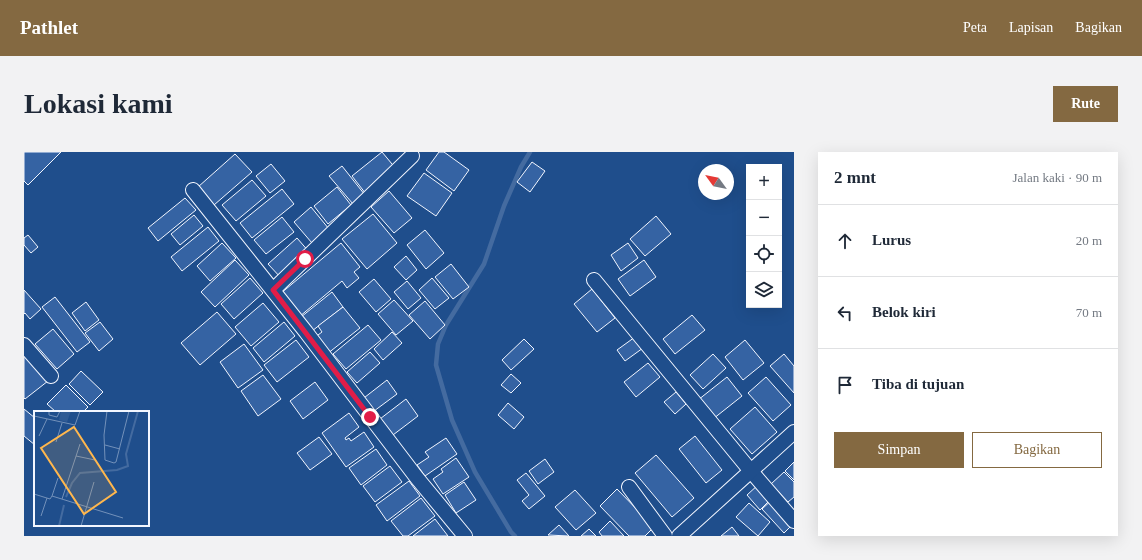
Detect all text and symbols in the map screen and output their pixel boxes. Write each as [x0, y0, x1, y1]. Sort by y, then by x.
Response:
text: Pathlet [20, 17, 78, 38]
text: Peta [963, 20, 987, 35]
text: Lapisan [1009, 20, 1053, 35]
text: Bagikan [1075, 20, 1122, 35]
button: Rute [1053, 86, 1118, 122]
text: Lokasi kami [24, 88, 173, 119]
north arrow [698, 164, 734, 200]
map controls [746, 164, 782, 308]
button: + [746, 164, 782, 200]
text: 2 mnt [834, 168, 876, 187]
text: Jalan kaki · 90 m [1012, 170, 1102, 185]
button: − [746, 200, 782, 236]
icon: ahead [834, 230, 856, 252]
text: Lurus [872, 232, 911, 248]
text: 20 m [1076, 233, 1102, 248]
button: locate [746, 236, 782, 272]
route start [296, 250, 314, 268]
button: layers [746, 272, 782, 308]
icon: left [834, 302, 856, 324]
text: Belok kiri [872, 304, 936, 320]
text: 70 m [1076, 305, 1102, 320]
icon: arrive [834, 374, 856, 396]
text: Tiba di tujuan [872, 376, 964, 392]
route end [361, 408, 379, 426]
inset map [34, 411, 149, 526]
button: Simpan [834, 432, 964, 468]
button: Bagikan [972, 432, 1102, 468]

